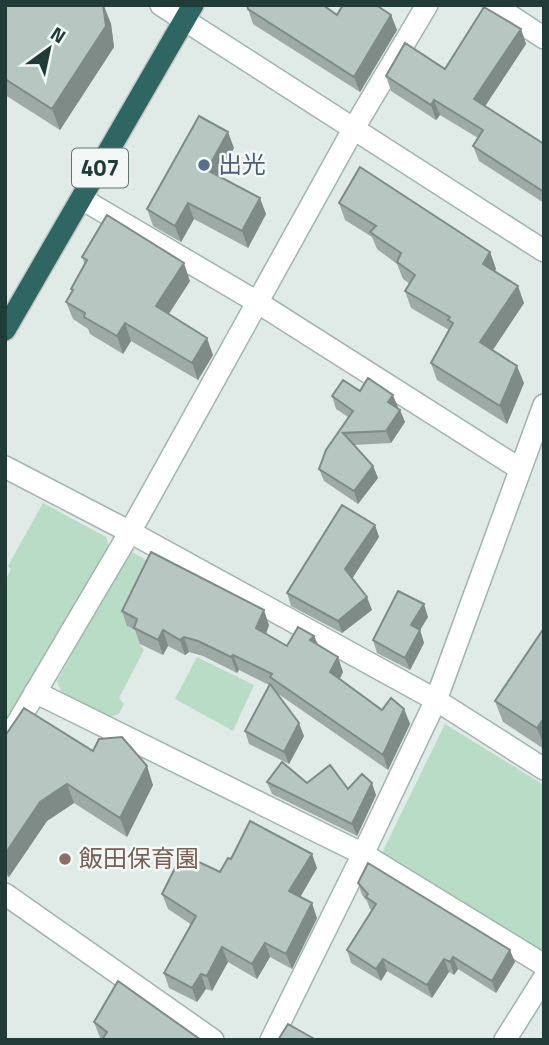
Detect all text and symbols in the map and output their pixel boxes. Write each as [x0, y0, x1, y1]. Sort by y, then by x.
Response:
north arrow [14, 14, 84, 84]
text: N [45, 19, 72, 50]
place label: 出光 [218, 146, 266, 182]
road number: 407 [72, 148, 128, 188]
marker: 出光 [196, 157, 212, 173]
place label: 飯田保育園 [79, 840, 199, 876]
marker: 飯田保育園 [57, 851, 73, 867]

